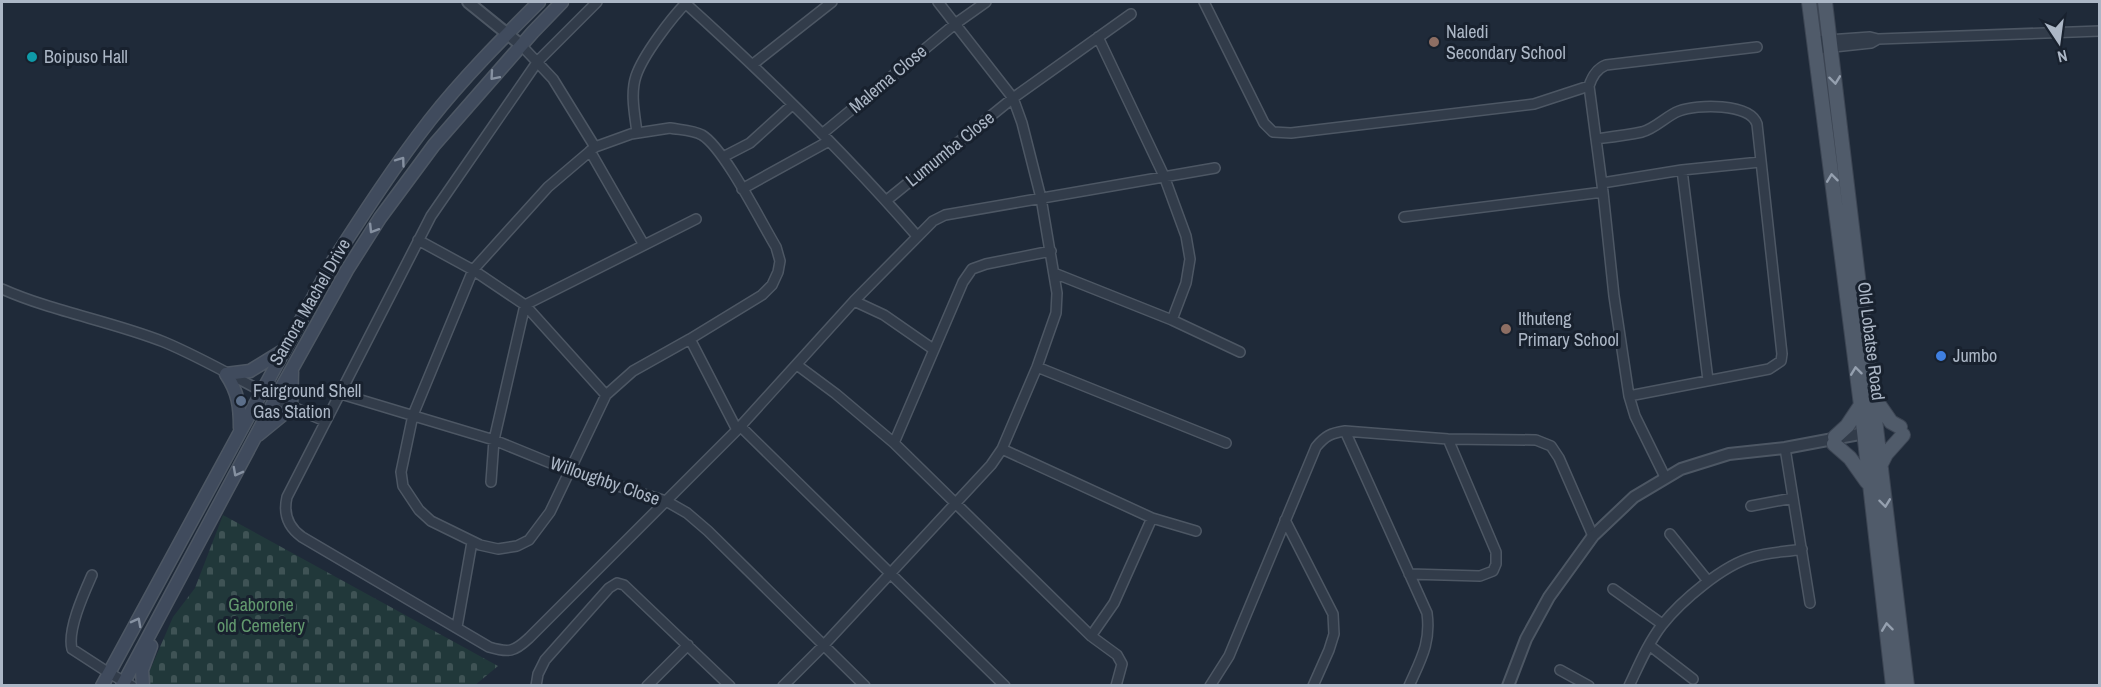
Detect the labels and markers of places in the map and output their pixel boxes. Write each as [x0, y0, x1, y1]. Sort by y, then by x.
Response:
place label: Naledi Secondary School [1446, 19, 1566, 65]
marker: Naledi Secondary School [1427, 35, 1441, 49]
place label: Boipuso Hall [44, 44, 128, 69]
marker: Boipuso Hall [25, 50, 39, 64]
place label: Ithuteng Primary School [1518, 306, 1619, 352]
marker: Ithuteng Primary School [1499, 322, 1513, 336]
place label: Jumbo [1953, 343, 1997, 368]
marker: Jumbo [1934, 349, 1948, 363]
place label: Fairground Shell Gas Station [253, 378, 361, 424]
marker: Fairground Shell Gas Station [234, 394, 248, 408]

